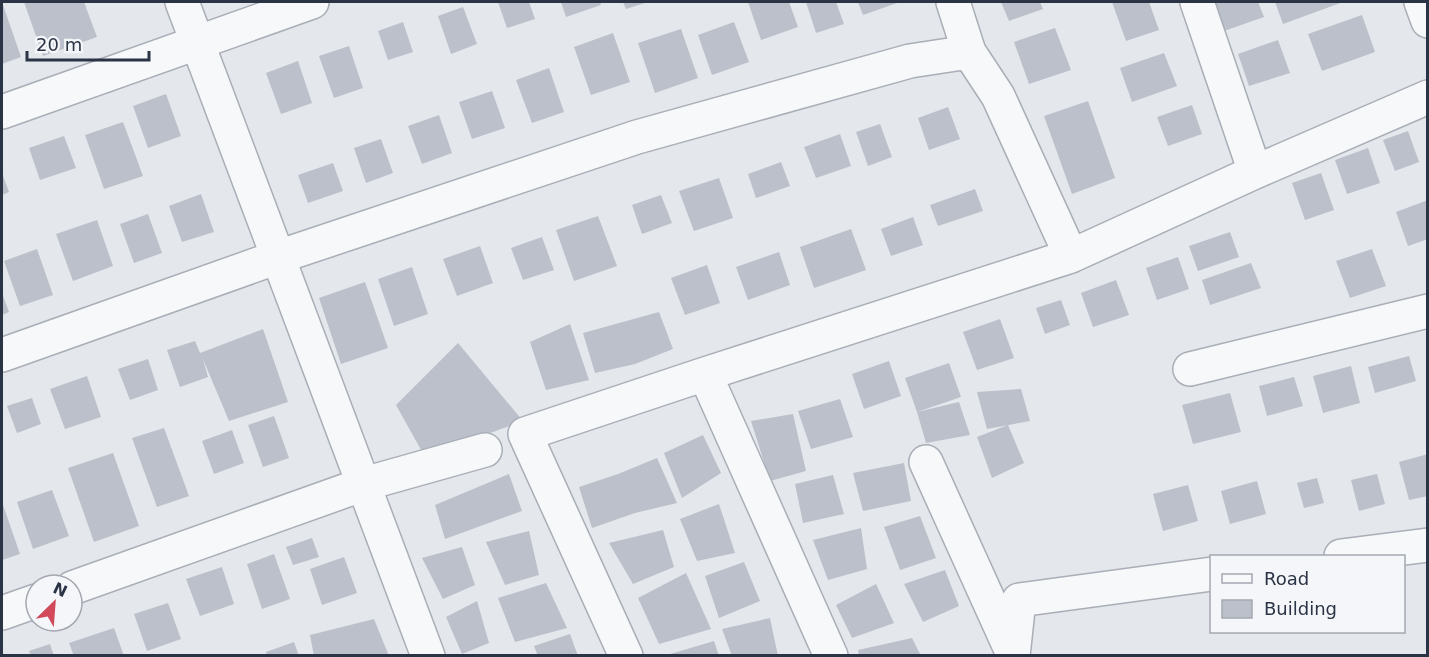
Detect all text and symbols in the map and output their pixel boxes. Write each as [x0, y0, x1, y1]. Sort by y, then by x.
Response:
scale bar [27, 24, 148, 62]
text: 20 m [36, 34, 82, 55]
legend [1210, 555, 1405, 633]
text: Road [1264, 568, 1309, 589]
north arrow [24, 573, 84, 633]
text: N [50, 578, 70, 601]
text: Building [1264, 598, 1337, 619]

